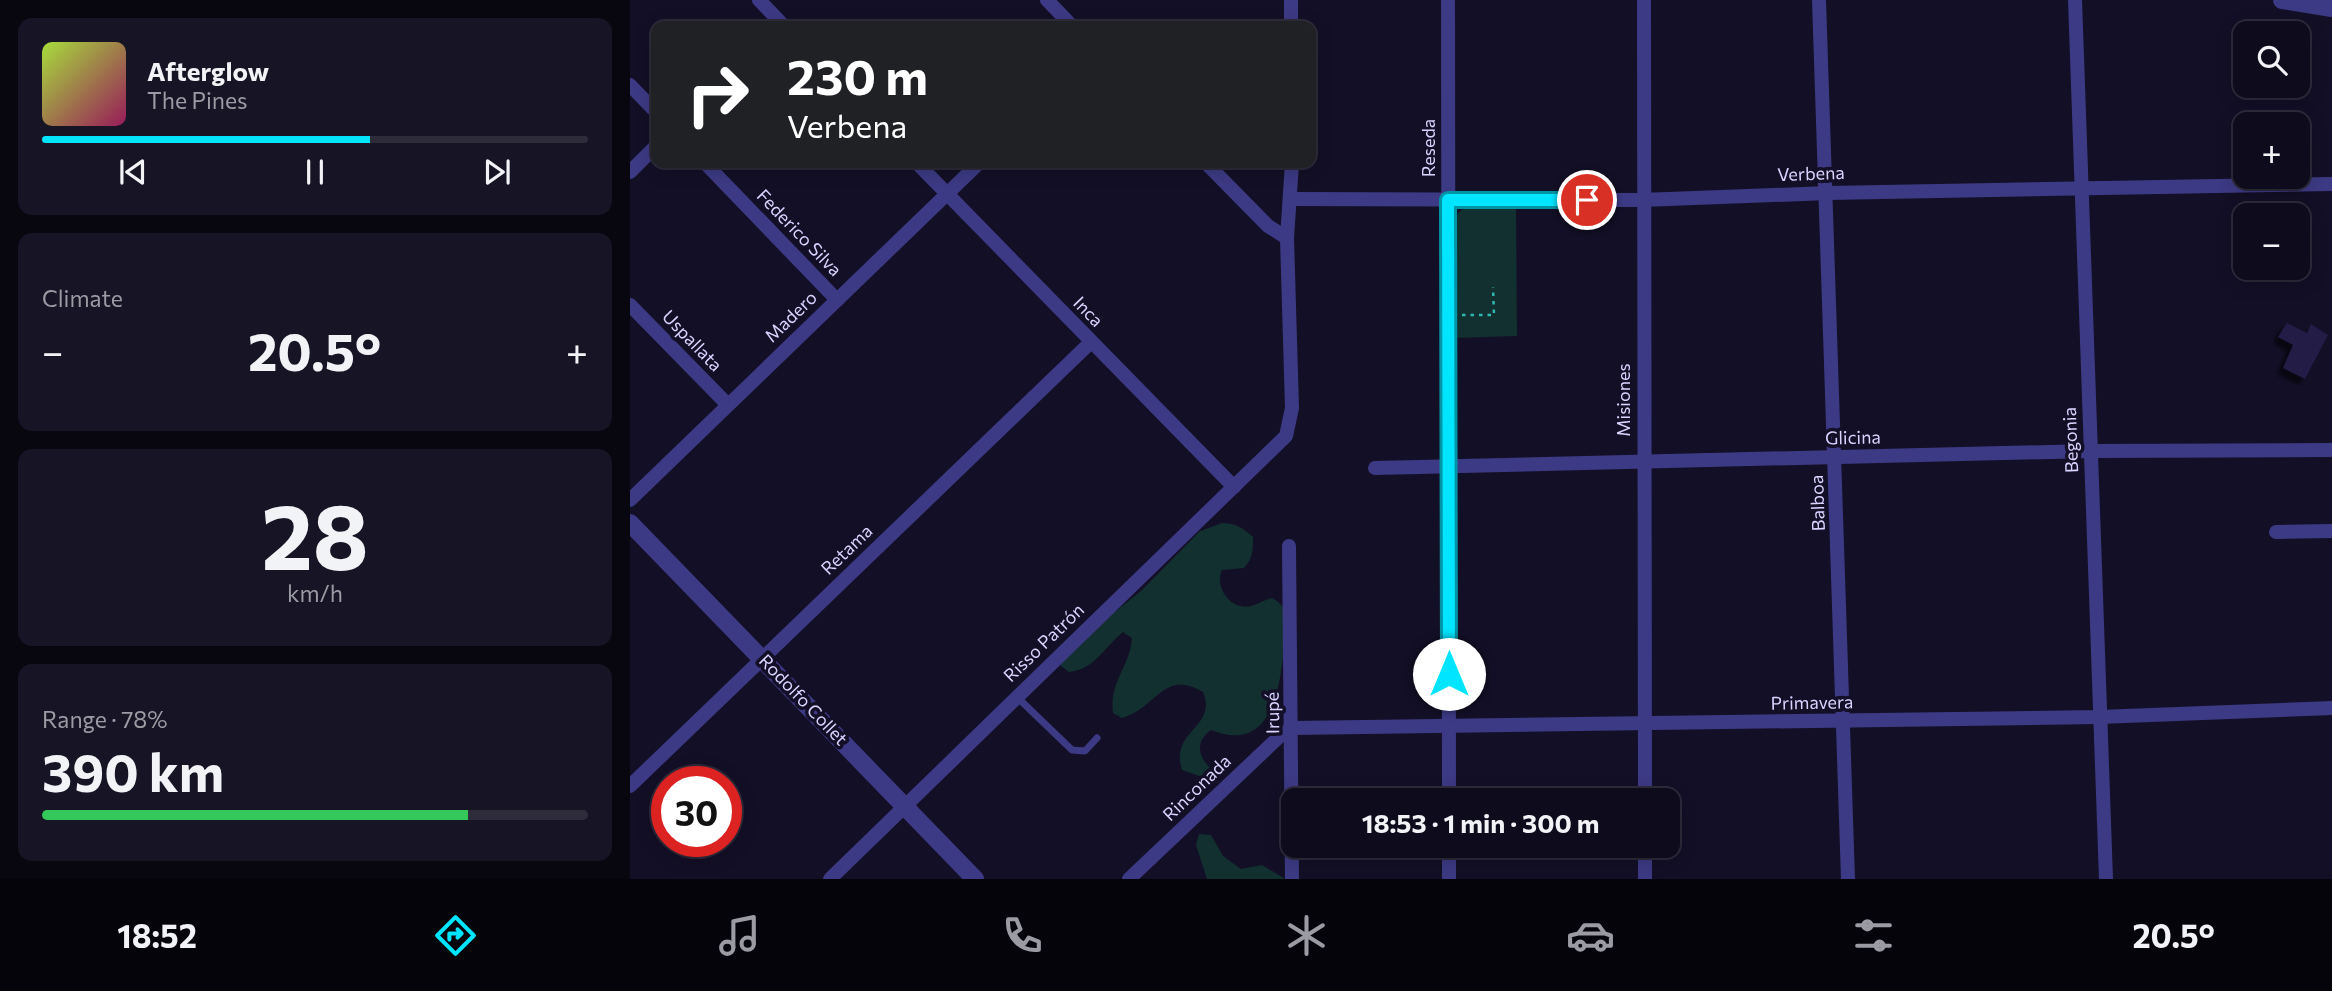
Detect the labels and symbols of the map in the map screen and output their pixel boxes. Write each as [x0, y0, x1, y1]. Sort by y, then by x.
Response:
street label: Reseda [1417, 119, 1439, 177]
street label: Verbena [1777, 161, 1845, 185]
pin [1557, 170, 1617, 230]
street label: Federico Silva [753, 184, 847, 280]
street label: Madero [760, 286, 821, 346]
street label: Inca [1069, 292, 1108, 331]
street label: Uspallata [658, 305, 727, 376]
street label: Misiones [1612, 363, 1634, 437]
street label: Begonia [2058, 407, 2082, 473]
street label: Glicina [1825, 426, 1881, 448]
street label: Balboa [1805, 474, 1829, 532]
street label: Retama [816, 520, 877, 579]
street label: Risso Patrón [999, 598, 1088, 686]
position arrow [1412, 637, 1486, 711]
street label: Rodolfo Collet [755, 649, 853, 749]
street label: Primavera [1770, 690, 1854, 714]
street label: Irupé [1261, 692, 1283, 734]
street label: Rinconada [1158, 749, 1235, 825]
speed limit sign: 30 [651, 766, 742, 857]

